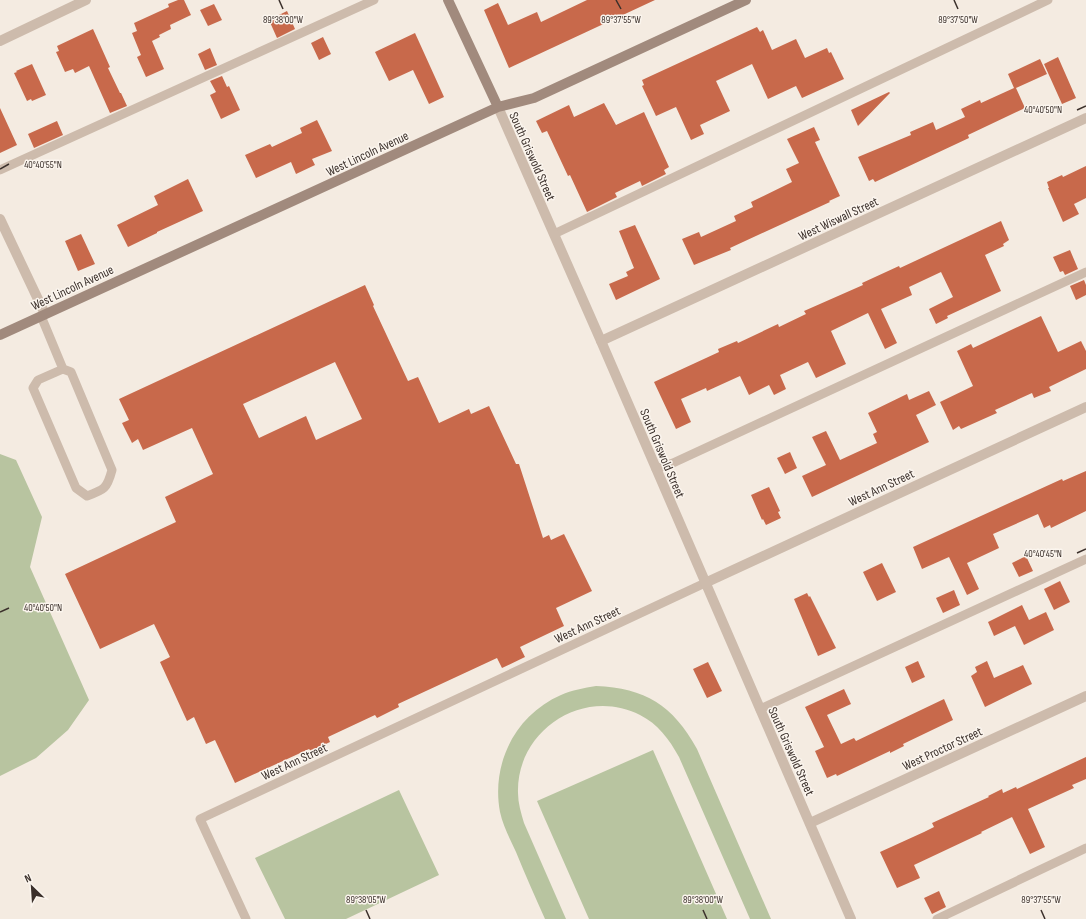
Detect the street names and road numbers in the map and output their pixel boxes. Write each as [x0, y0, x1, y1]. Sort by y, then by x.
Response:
street label: South Griswold Street [505, 110, 559, 203]
street label: West Lincoln Avenue [324, 128, 411, 180]
street label: West Wiswall Street [796, 193, 881, 244]
street label: West Lincoln Avenue [29, 262, 116, 314]
street label: South Griswold Street [636, 406, 688, 500]
street label: West Ann Street [846, 466, 917, 510]
street label: West Ann Street [552, 603, 623, 647]
street label: South Griswold Street [764, 705, 818, 798]
street label: West Proctor Street [900, 723, 985, 774]
street label: West Ann Street [259, 740, 330, 784]

